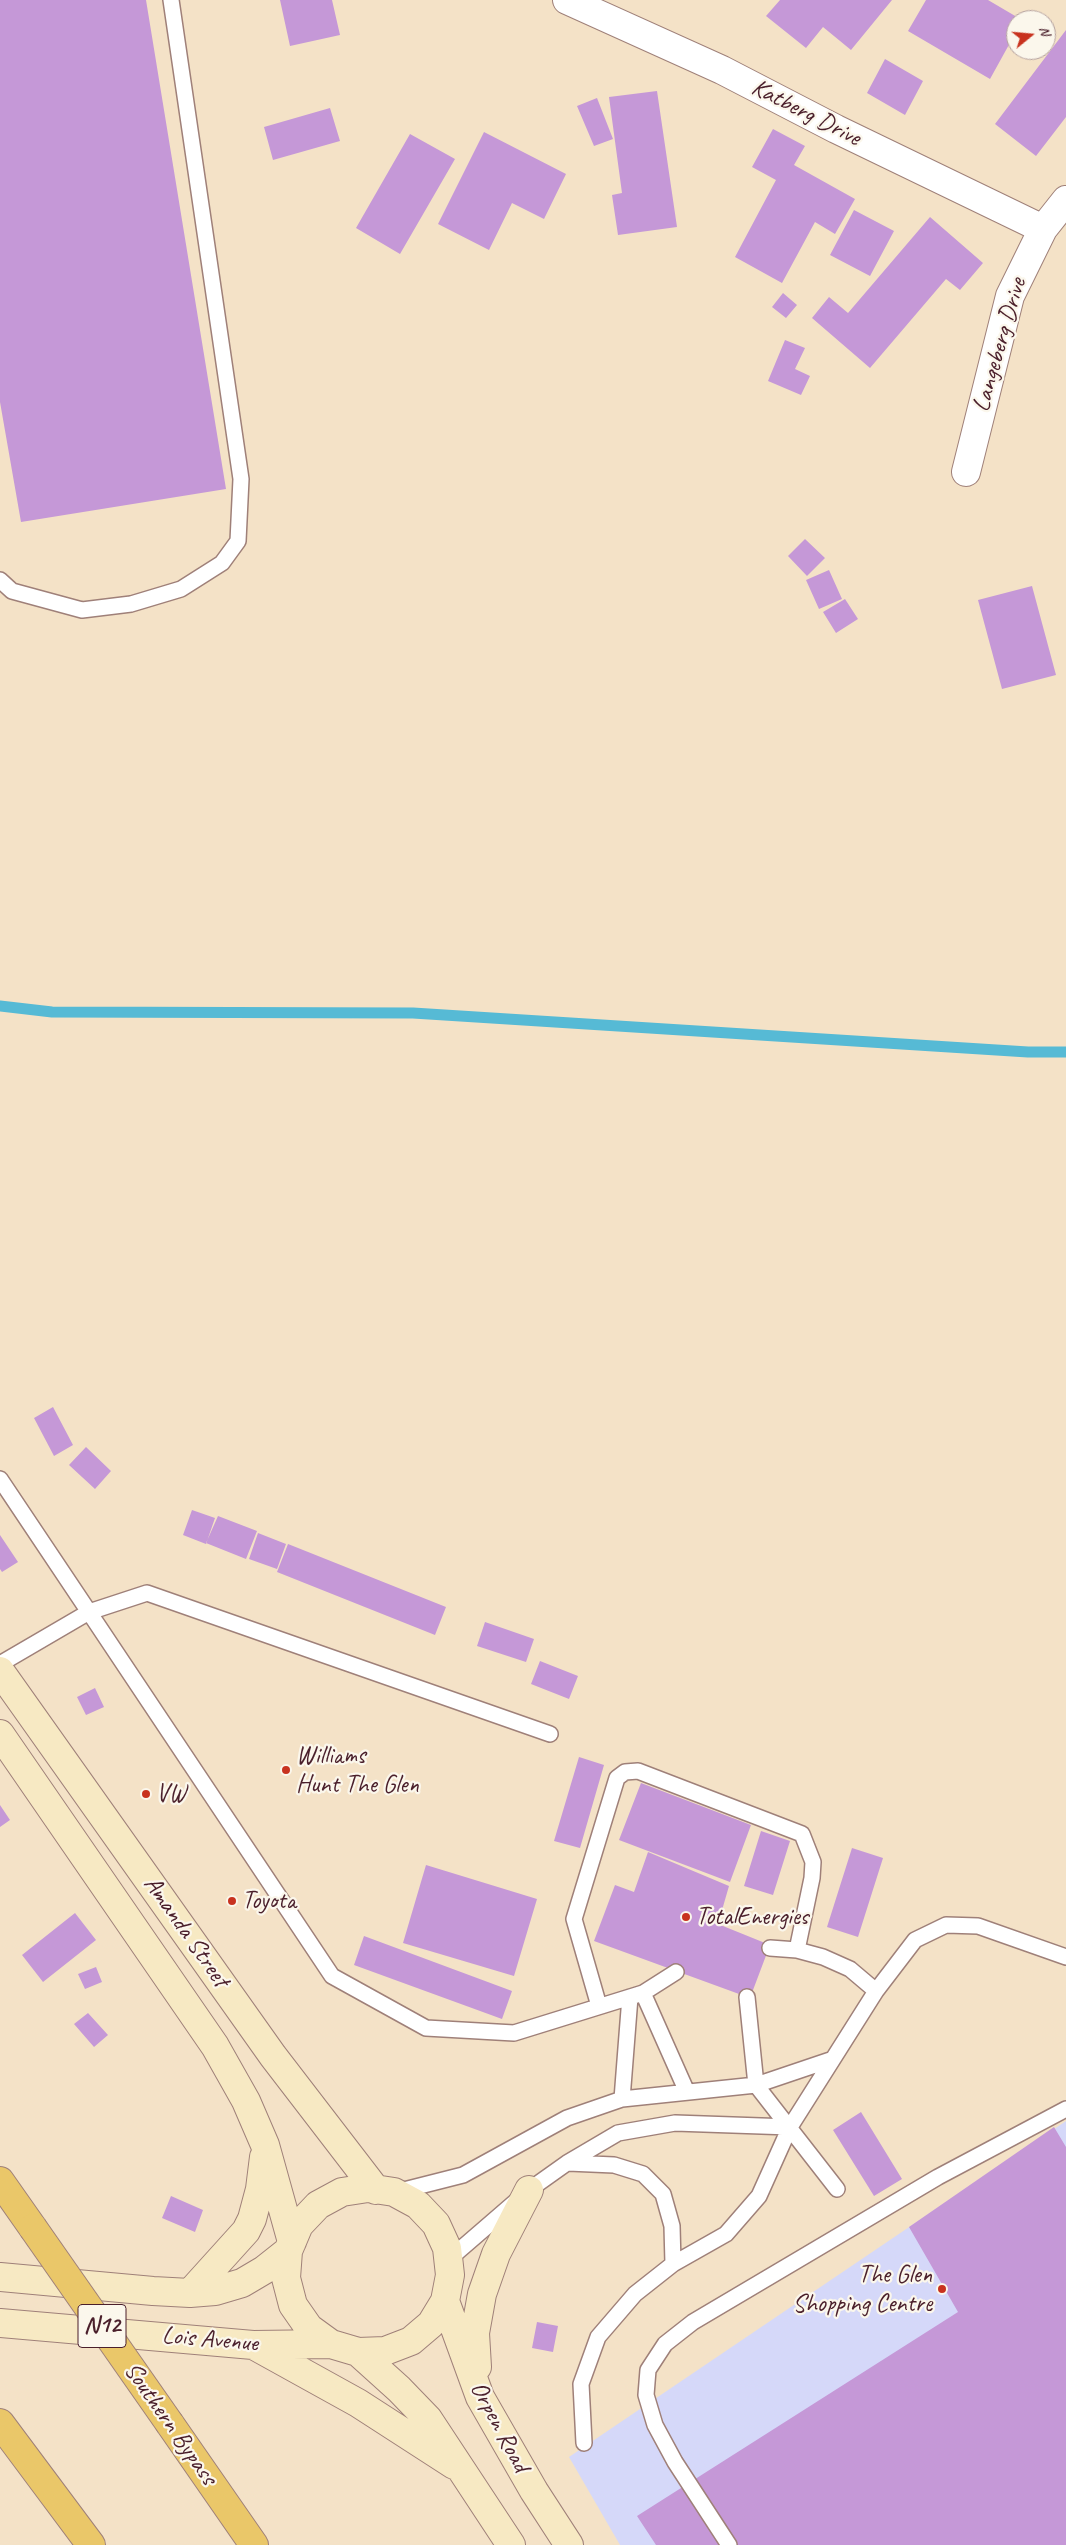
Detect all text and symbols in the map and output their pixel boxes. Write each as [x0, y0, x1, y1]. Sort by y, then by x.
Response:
north arrow [1006, 10, 1056, 60]
text: N [1035, 24, 1054, 37]
street label: Katberg Drive [746, 73, 866, 153]
street label: Langeberg Drive [967, 275, 1033, 415]
place label: Williams Hunt The Glen [296, 1741, 419, 1800]
marker: Williams Hunt The Glen [280, 1764, 292, 1776]
place label: VW [156, 1779, 186, 1809]
marker: VW [140, 1788, 152, 1800]
street label: Amanda Street [137, 1871, 235, 1993]
place label: Toyota [242, 1886, 296, 1916]
marker: Toyota [226, 1895, 238, 1907]
place label: TotalEnergies [696, 1902, 808, 1932]
marker: TotalEnergies [680, 1911, 692, 1923]
place label: The Glen Shopping Centre [793, 2260, 932, 2319]
marker: The Glen Shopping Centre [936, 2283, 948, 2295]
road number: N12 [78, 2304, 126, 2348]
street label: Lois Avenue [161, 2321, 259, 2359]
street label: Southern Bypass [117, 2357, 223, 2491]
street label: Orpen Road [463, 2377, 535, 2477]

